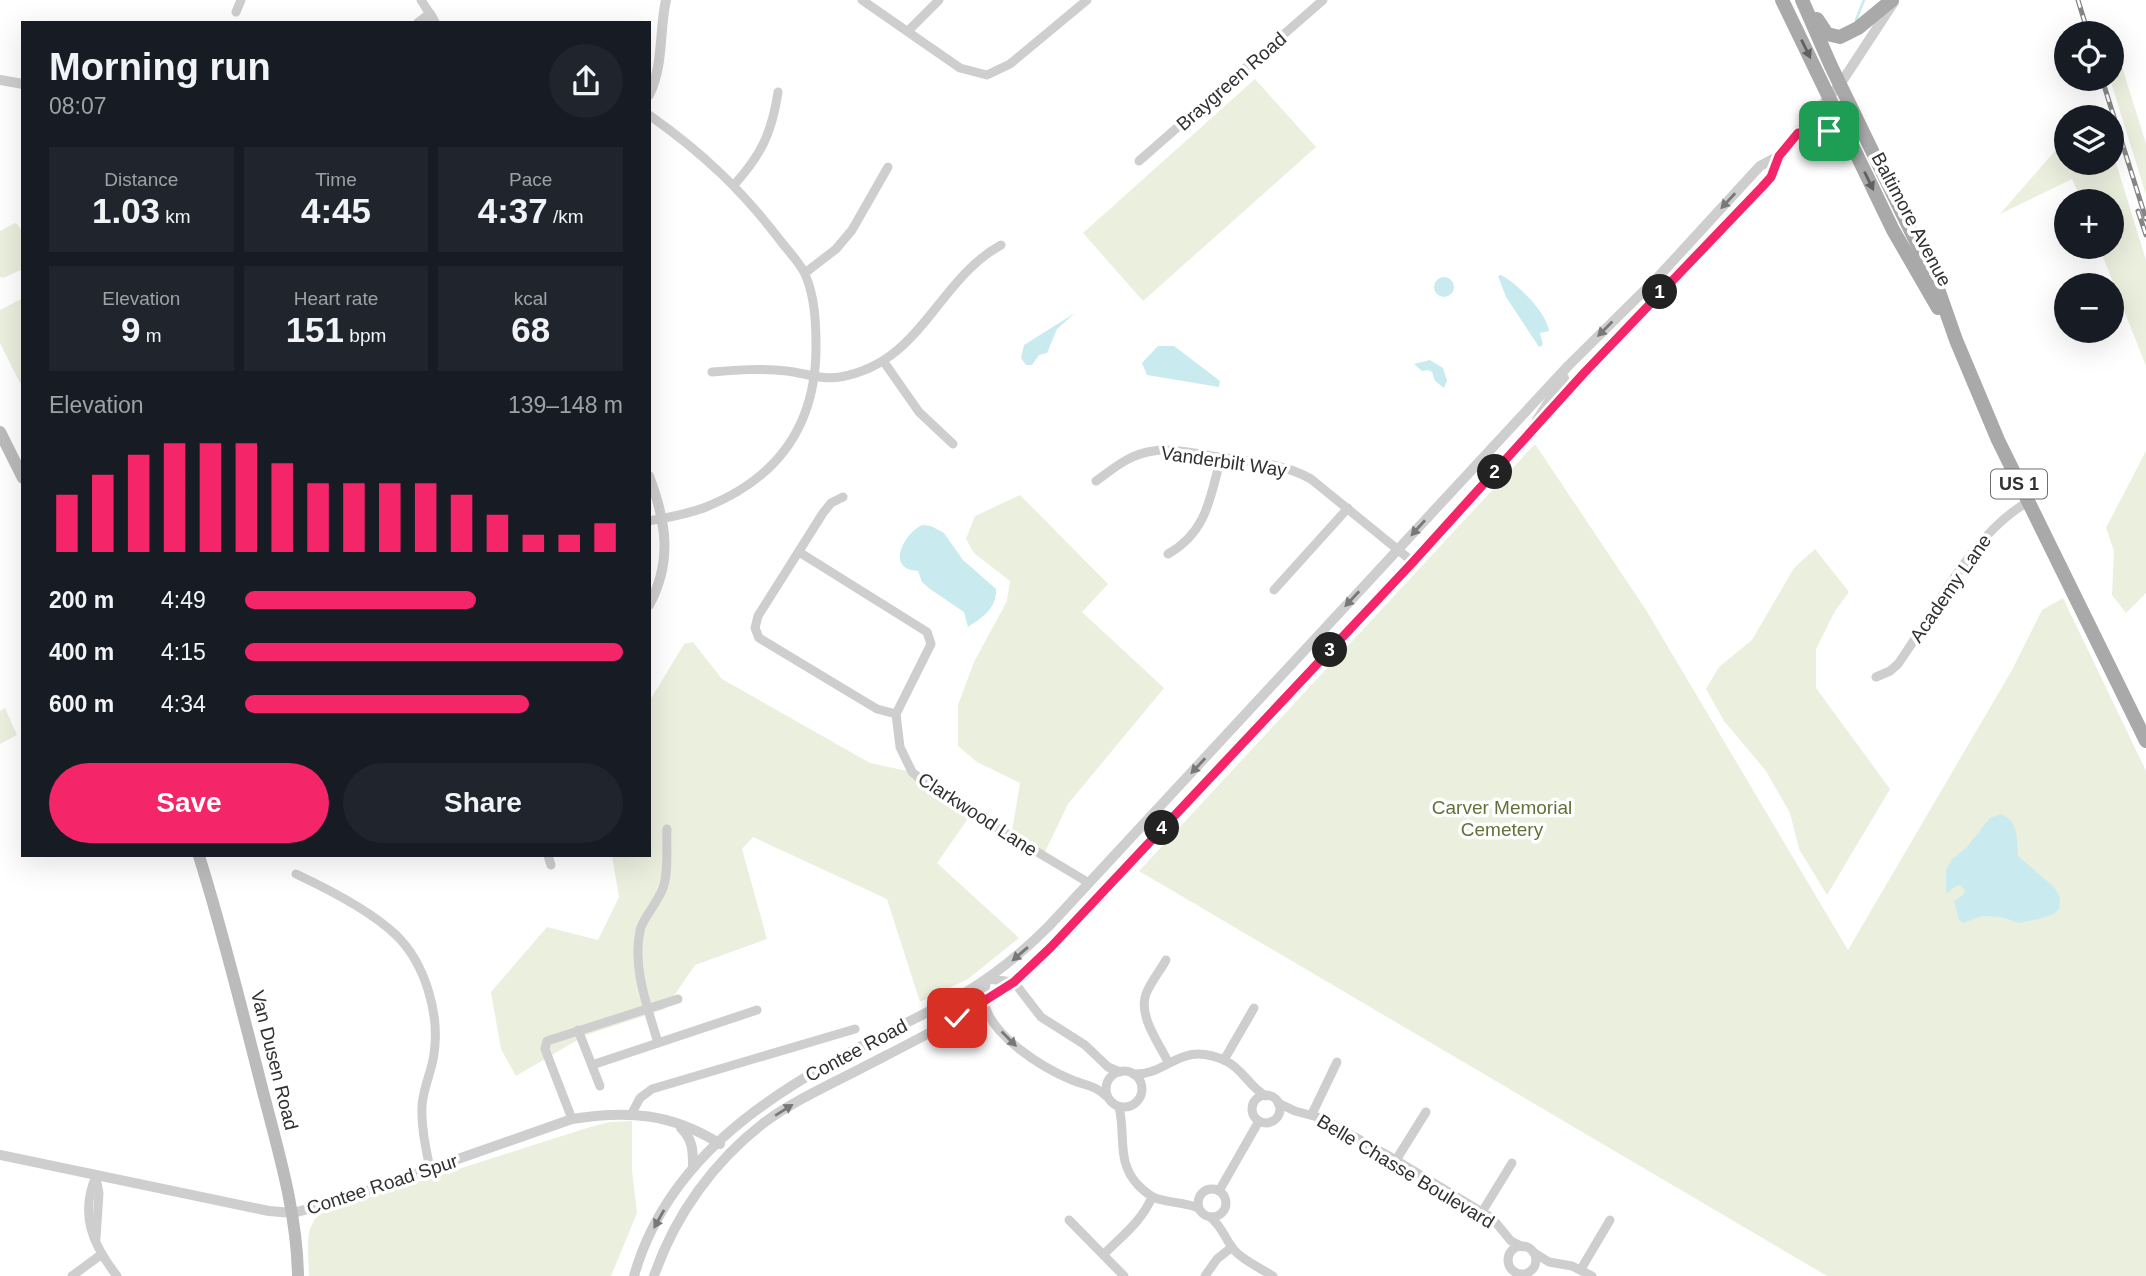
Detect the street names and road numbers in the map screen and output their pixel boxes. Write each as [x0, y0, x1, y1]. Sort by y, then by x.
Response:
street label: Braygreen Road [1172, 28, 1290, 135]
street label: Baltimore Avenue [1867, 149, 1956, 290]
street label: Vanderbilt Way [1160, 442, 1289, 481]
road number: US 1 [1991, 470, 2047, 498]
street label: Academy Lane [1905, 530, 1995, 646]
street label: Clarkwood Lane [914, 768, 1041, 861]
street label: Van Dusen Road [247, 988, 302, 1132]
street label: Contee Road [802, 1015, 911, 1086]
street label: Belle Chasse Boulevard [1313, 1110, 1498, 1233]
street label: Contee Road Spur [304, 1150, 461, 1219]

